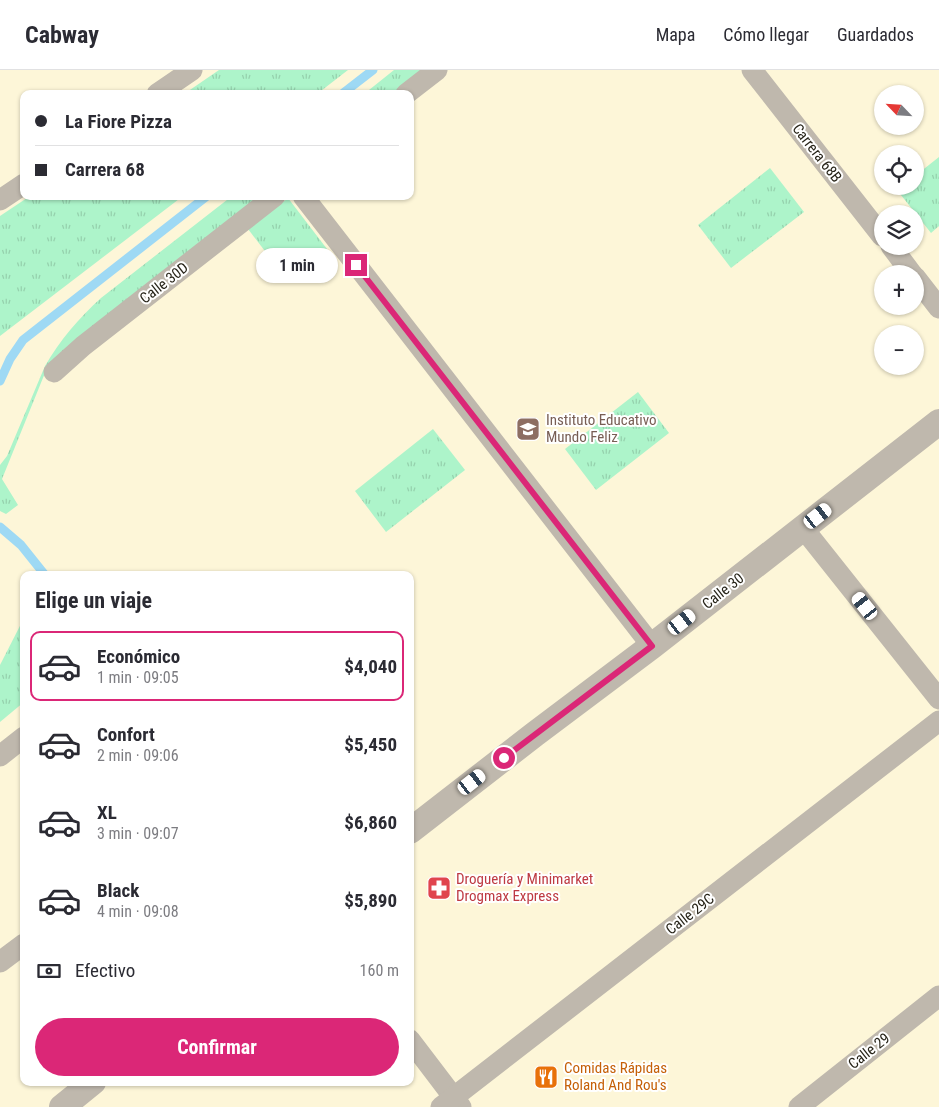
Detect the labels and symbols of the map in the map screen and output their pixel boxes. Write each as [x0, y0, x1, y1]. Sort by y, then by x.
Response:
north arrow [874, 85, 924, 135]
street label: Carrera 68B [788, 120, 846, 186]
callout: 1 min [256, 248, 338, 282]
route end [345, 254, 367, 276]
street label: Calle 30D [136, 259, 192, 307]
place label: Instituto Educativo Mundo Feliz [546, 411, 657, 446]
school or university icon: Instituto Educativo Mundo Feliz [515, 416, 541, 442]
car [801, 501, 834, 531]
street label: Calle 30 [699, 569, 747, 613]
car [849, 590, 880, 622]
car [665, 607, 698, 637]
route start [493, 747, 515, 769]
car [455, 767, 488, 797]
place label: Droguería y Minimarket Drogmax Express [456, 870, 593, 905]
pharmacy icon: Droguería y Minimarket Drogmax Express [426, 875, 452, 901]
street label: Calle 29C [662, 890, 718, 938]
street label: Calle 29 [845, 1029, 893, 1073]
place label: Comidas Rápidas Roland And Rou's [564, 1059, 667, 1094]
restaurant icon: Comidas Rápidas Roland And Rou's [533, 1064, 559, 1090]

